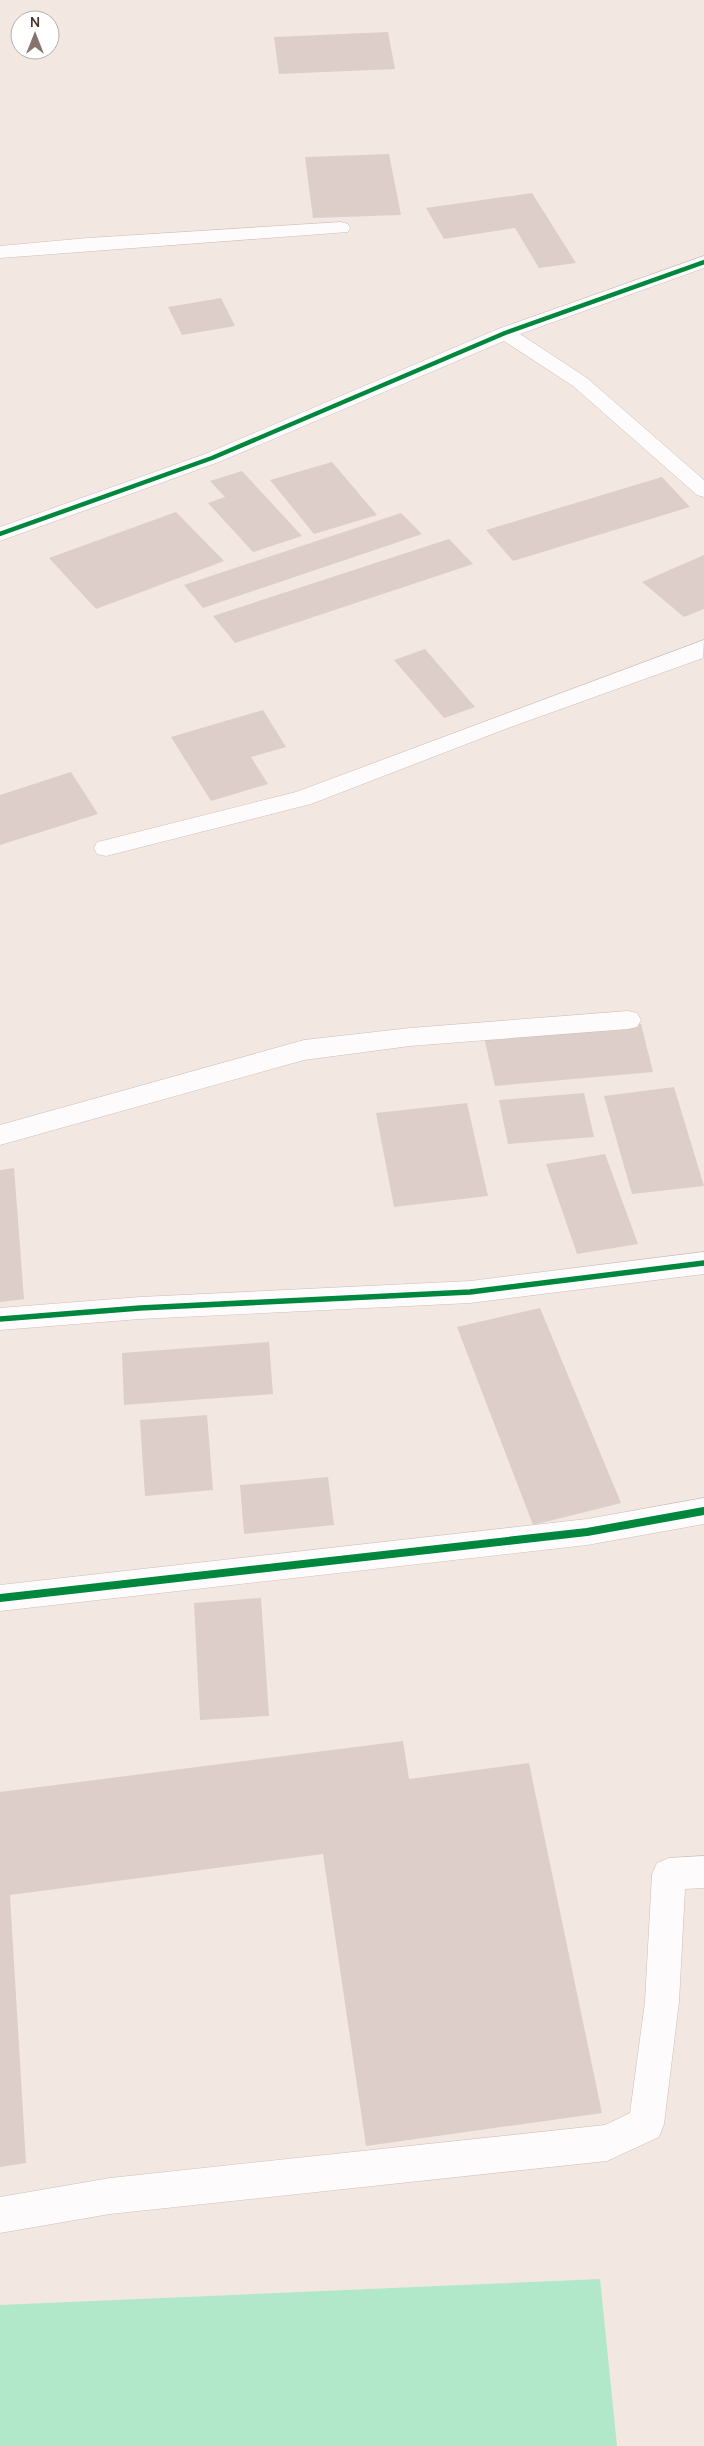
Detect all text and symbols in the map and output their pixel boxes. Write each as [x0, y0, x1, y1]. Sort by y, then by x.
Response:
north arrow [10, 10, 60, 60]
text: N [30, 12, 40, 31]

